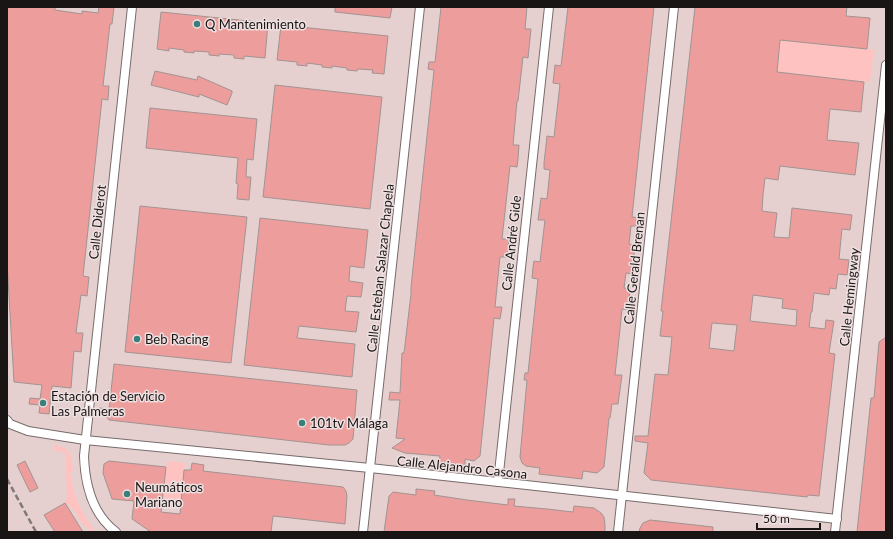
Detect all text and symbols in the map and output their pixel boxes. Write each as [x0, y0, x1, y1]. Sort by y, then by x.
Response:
place label: Q Mantenimiento [205, 16, 306, 32]
marker: Q Mantenimiento [192, 19, 202, 29]
street label: Calle Esteban Salazar Chapela [363, 183, 397, 353]
street label: Calle Diderot [85, 184, 109, 260]
street label: Calle André Gide [498, 194, 524, 291]
street label: Calle Gerald Brenan [620, 211, 648, 325]
street label: Calle Hemingway [836, 247, 862, 347]
place label: Beb Racing [145, 331, 209, 347]
marker: Beb Racing [132, 334, 142, 344]
place label: Estación de Servicio Las Palmeras [51, 388, 165, 419]
marker: Estación de Servicio Las Palmeras [38, 398, 48, 408]
place label: 101tv Málaga [310, 415, 388, 431]
marker: 101tv Málaga [297, 418, 307, 428]
street label: Calle Alejandro Casona [396, 452, 528, 482]
place label: Neumáticos Mariano [135, 479, 203, 510]
marker: Neumáticos Mariano [122, 489, 132, 499]
scale bar [757, 505, 820, 531]
text: 50 m [763, 511, 790, 526]

